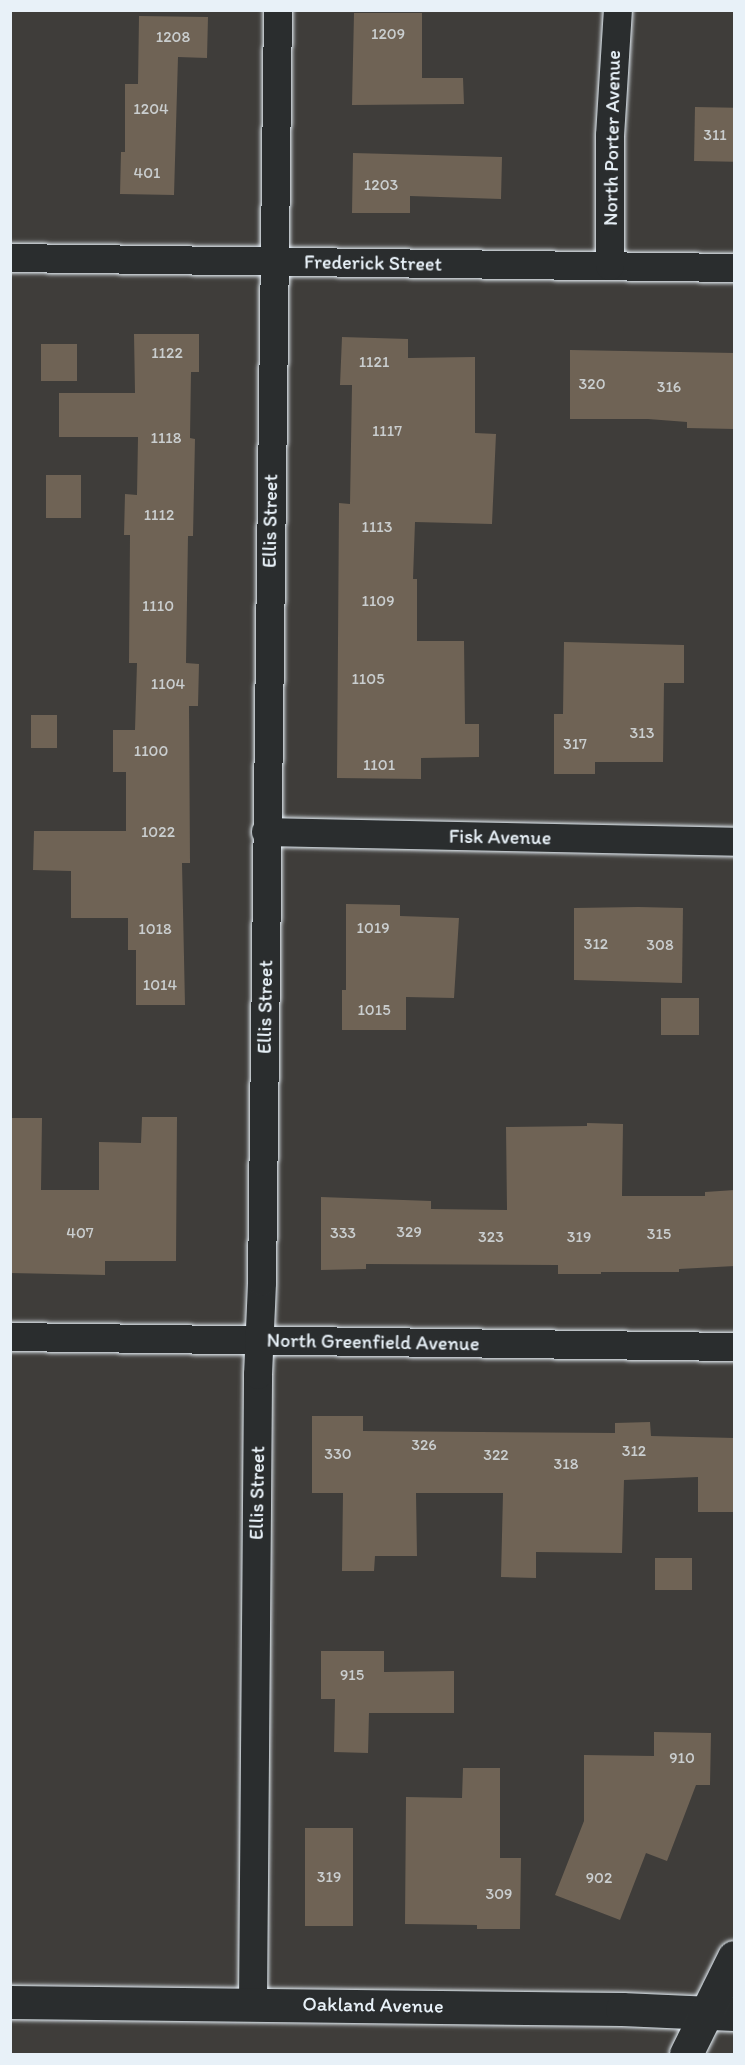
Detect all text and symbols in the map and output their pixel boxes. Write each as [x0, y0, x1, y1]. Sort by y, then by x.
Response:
house number: 1209 [371, 24, 405, 44]
house number: 1208 [156, 27, 190, 47]
street label: North Porter Avenue [598, 50, 626, 226]
house number: 1204 [133, 99, 169, 119]
house number: 311 [703, 125, 727, 145]
house number: 401 [134, 163, 160, 183]
house number: 1203 [364, 175, 398, 195]
street label: Frederick Street [304, 250, 442, 276]
house number: 1122 [151, 343, 183, 363]
house number: 1121 [359, 352, 389, 372]
house number: 320 [579, 374, 605, 394]
house number: 316 [657, 377, 681, 397]
house number: 1117 [372, 421, 402, 441]
house number: 1118 [150, 428, 182, 448]
street label: Ellis Street [257, 474, 283, 568]
house number: 1112 [144, 505, 174, 525]
house number: 1113 [362, 517, 392, 537]
house number: 1109 [361, 591, 395, 611]
house number: 1110 [142, 596, 174, 616]
house number: 1105 [351, 669, 385, 689]
house number: 1104 [151, 674, 185, 694]
house number: 313 [630, 723, 654, 743]
house number: 317 [563, 734, 587, 754]
house number: 1100 [134, 741, 168, 761]
house number: 1101 [363, 755, 395, 775]
house number: 1022 [141, 822, 175, 842]
street label: Fisk Avenue [449, 824, 551, 850]
house number: 1019 [356, 918, 390, 938]
house number: 1018 [138, 919, 172, 939]
house number: 312 [584, 934, 608, 954]
house number: 308 [646, 935, 674, 955]
street label: Ellis Street [252, 960, 278, 1054]
house number: 1014 [143, 975, 177, 995]
house number: 1015 [357, 1000, 391, 1020]
house number: 329 [396, 1222, 422, 1242]
house number: 407 [66, 1223, 94, 1243]
house number: 333 [330, 1223, 356, 1243]
house number: 315 [647, 1224, 671, 1244]
house number: 323 [478, 1227, 504, 1247]
house number: 319 [567, 1227, 591, 1247]
street label: North Greenfield Avenue [267, 1328, 479, 1356]
house number: 326 [411, 1435, 437, 1455]
house number: 312 [622, 1441, 646, 1461]
house number: 330 [324, 1444, 352, 1464]
house number: 322 [483, 1445, 509, 1465]
street label: Ellis Street [244, 1446, 270, 1540]
house number: 318 [554, 1454, 578, 1474]
house number: 915 [340, 1665, 364, 1685]
house number: 910 [669, 1748, 695, 1768]
house number: 319 [317, 1867, 341, 1887]
house number: 902 [586, 1868, 612, 1888]
house number: 309 [486, 1884, 512, 1904]
street label: Oakland Avenue [303, 1992, 443, 2018]

